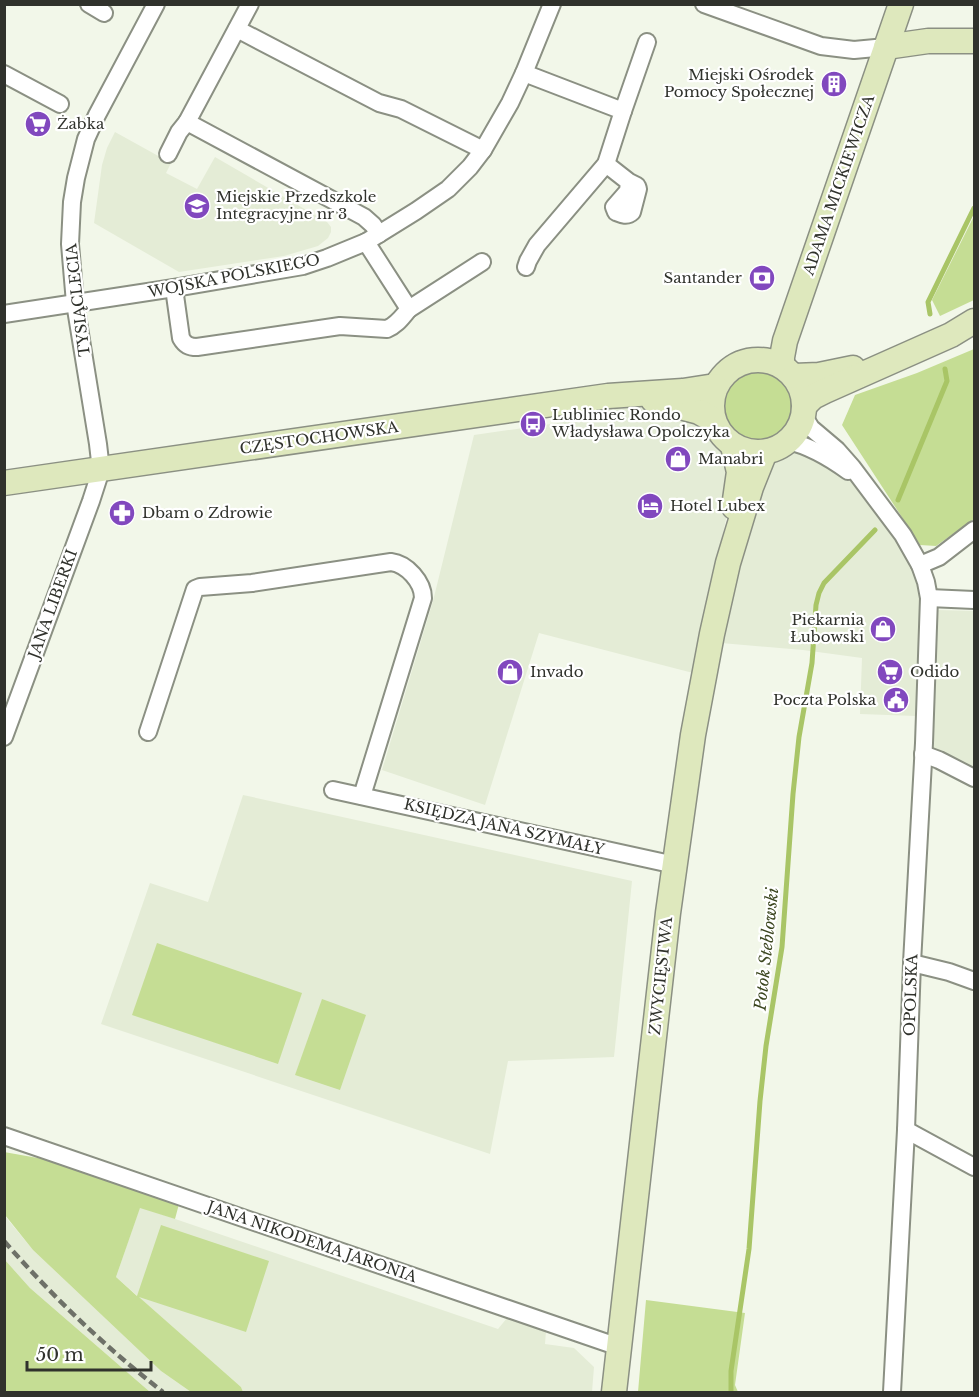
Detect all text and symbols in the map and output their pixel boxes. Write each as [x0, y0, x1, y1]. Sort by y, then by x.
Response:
place label: Miejski Ośrodek Pomocy Społecznej [664, 65, 815, 101]
building icon: Miejski Ośrodek Pomocy Społecznej [819, 69, 849, 99]
street label: ADAMA MICKIEWICZA [798, 92, 879, 279]
supermarket icon: Żabka [23, 109, 53, 139]
place label: Żabka [57, 114, 105, 133]
place label: Miejskie Przedszkole Integracyjne nr 3 [216, 187, 376, 223]
school or university icon: Miejskie Przedszkole Integracyjne nr 3 [182, 191, 212, 221]
street label: TYSIĄCLECIA [61, 242, 94, 358]
street label: WOJSKA POLSKIEGO [145, 250, 321, 302]
bank icon: Santander [747, 263, 777, 293]
place label: Santander [663, 268, 743, 287]
place label: Lubliniec Rondo Władysława Opolczyka [551, 405, 731, 441]
bus stop icon: Lubliniec Rondo Władysława Opolczyka [518, 409, 548, 439]
street label: CZĘSTOCHOWSKA [238, 417, 400, 458]
shop icon: Manabri [663, 444, 693, 474]
place label: Manabri [698, 449, 763, 468]
hotel icon: Hotel Lubex [635, 491, 665, 521]
place label: Hotel Lubex [670, 496, 765, 515]
pharmacy icon: Dbam o Zdrowie [107, 498, 137, 528]
place label: Dbam o Zdrowie [142, 503, 273, 522]
street label: JANA LIBERKI [23, 546, 81, 663]
place label: Piekarnia Łubowski [790, 610, 865, 646]
shop icon: Piekarnia Łubowski [868, 614, 898, 644]
shop icon: Invado [495, 657, 525, 687]
supermarket icon: Odido [875, 657, 905, 687]
place label: Invado [530, 662, 584, 681]
place label: Odido [910, 662, 960, 681]
public building icon: Poczta Polska [881, 685, 911, 715]
place label: Poczta Polska [773, 690, 877, 709]
street label: KSIĘDZA JANA SZYMAŁY [402, 794, 607, 859]
water label: Potok Steblowski [750, 886, 782, 1012]
street label: ZWYCIĘSTWA [645, 916, 676, 1036]
street label: OPOLSKA [900, 953, 921, 1036]
street label: JANA NIKODEMA JARONIA [203, 1196, 420, 1287]
scale bar [27, 1334, 152, 1372]
text: 50 m [36, 1344, 84, 1366]

